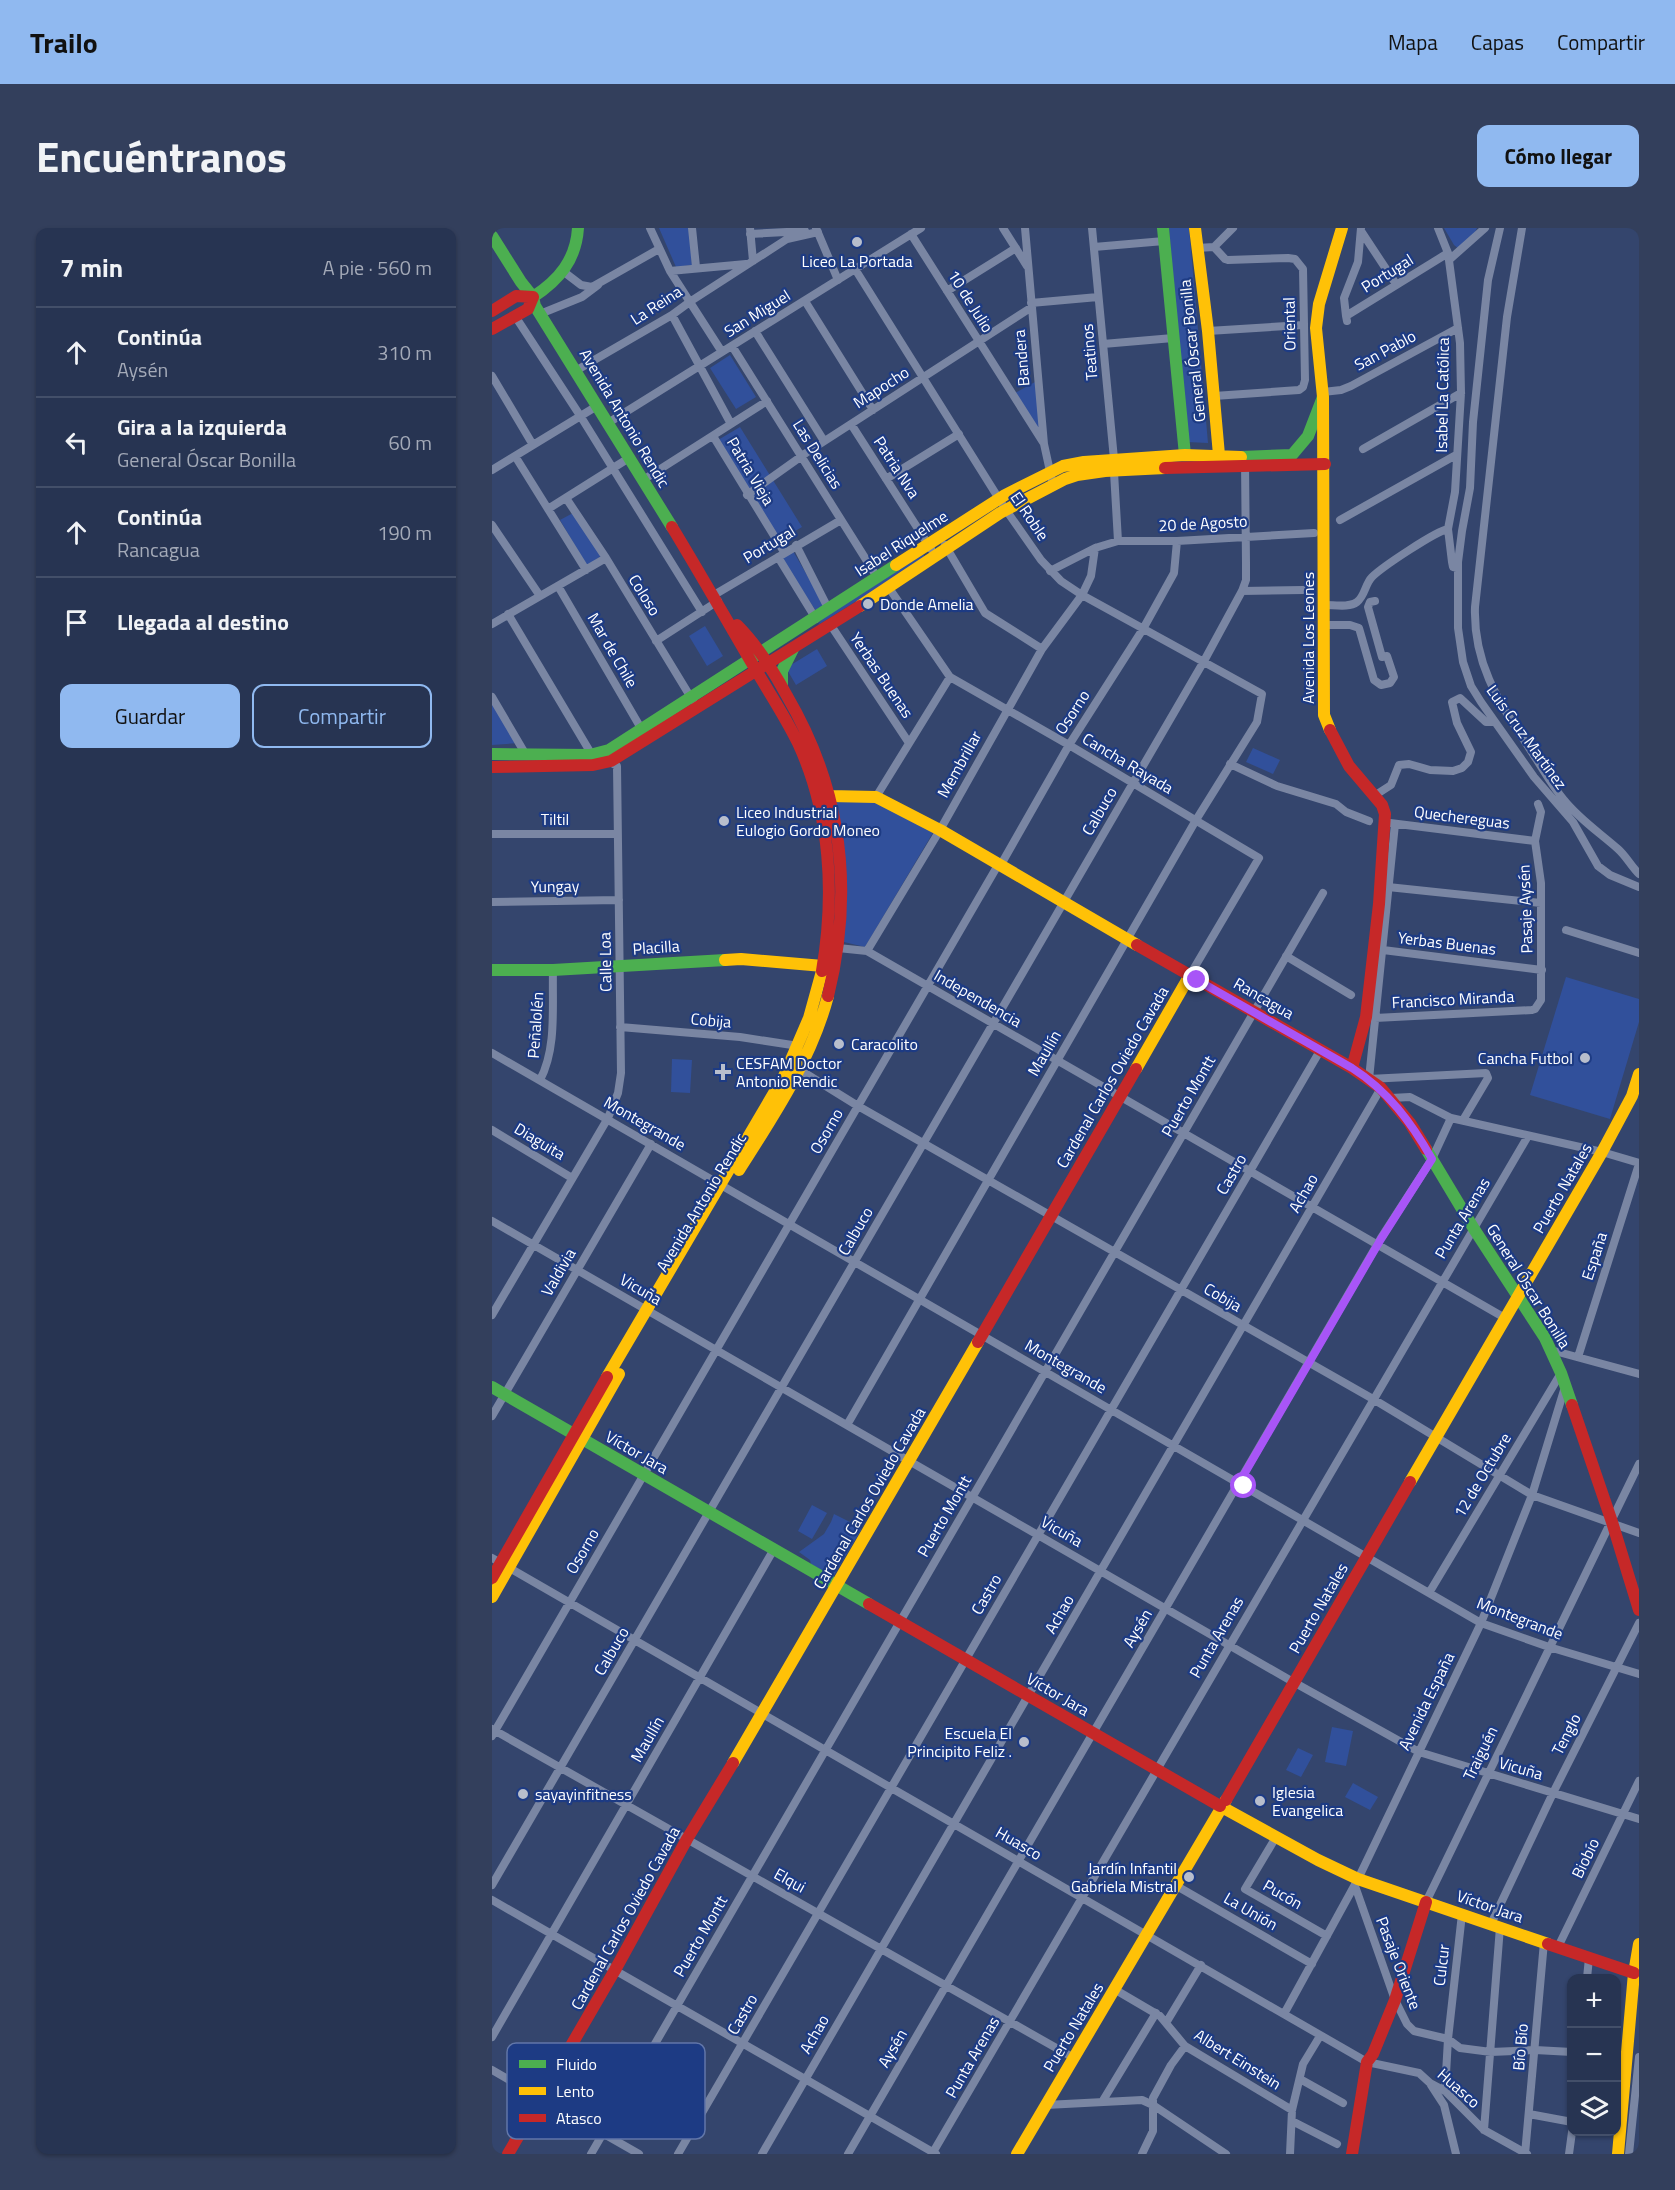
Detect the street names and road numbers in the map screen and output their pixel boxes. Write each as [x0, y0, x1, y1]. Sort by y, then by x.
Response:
street label: Portugal [1356, 248, 1418, 298]
street label: 10 de Julio [942, 265, 1000, 337]
street label: La Reina [626, 279, 686, 331]
street label: General Óscar Bonilla [1173, 279, 1211, 423]
street label: San Miguel [719, 283, 795, 343]
street label: Oriental [1277, 297, 1301, 351]
street label: Teatinos [1075, 323, 1103, 381]
street label: San Pablo [1350, 324, 1420, 376]
street label: Bandera [1007, 329, 1035, 387]
street label: Isabel La Católica [1429, 337, 1455, 453]
street label: Avenida Antonio Rendic [574, 344, 676, 492]
street label: Mapocho [848, 360, 914, 414]
street label: Las Delicias [787, 414, 849, 494]
street label: Patria Nva [868, 431, 926, 503]
street label: Patria Vieja [721, 432, 781, 510]
street label: El Roble [1005, 487, 1055, 545]
street label: Isabel Riquelme [850, 504, 952, 582]
street label: 20 de Agosto [1158, 509, 1248, 537]
street label: Portugal [738, 519, 800, 569]
street label: Coloso [623, 570, 667, 620]
street label: Avenida Los Leones [1296, 572, 1320, 704]
street label: Mar de Chile [582, 608, 644, 692]
street label: Yerbas Buenas [844, 627, 920, 723]
street label: Luis Cruz Martínez [1481, 680, 1573, 794]
street label: Osorno [1049, 685, 1095, 739]
street label: Membrillar [931, 726, 987, 802]
street label: Cancha Rayada [1078, 726, 1178, 800]
street label: Calbuco [1075, 782, 1123, 840]
street label: Quechereguas [1413, 799, 1511, 835]
street label: Tiltil [541, 807, 569, 831]
street label: Pasaje Aysén [1511, 864, 1539, 954]
street label: Yungay [530, 874, 580, 898]
street label: Yerbas Buenas [1396, 925, 1498, 961]
street label: Calle Loa [592, 932, 618, 992]
street label: Placilla [632, 933, 680, 961]
street label: Independencia [930, 963, 1026, 1033]
street label: Rancagua [1229, 971, 1299, 1025]
street label: Cardenal Carlos Oviedo Cavada [1050, 981, 1174, 1173]
street label: Francisco Miranda [1391, 984, 1515, 1014]
street label: Peñalolén [521, 991, 549, 1059]
street label: Cobija [690, 1006, 732, 1034]
street label: Maullín [1021, 1026, 1067, 1080]
street label: Puerto Montt [1155, 1050, 1221, 1141]
street label: Montegrande [600, 1090, 690, 1156]
street label: Osorno [803, 1104, 849, 1158]
street label: Diaguita [510, 1116, 570, 1166]
street label: Avenida Antonio Rendic [650, 1128, 752, 1276]
street label: Puerto Natales [1526, 1138, 1598, 1238]
street label: Castro [1210, 1149, 1252, 1199]
street label: Achao [1282, 1169, 1324, 1217]
street label: Punta Arenas [1428, 1173, 1496, 1263]
street label: Calbuco [831, 1202, 879, 1260]
street label: General Óscar Bonilla [1481, 1219, 1577, 1353]
street label: España [1575, 1229, 1613, 1283]
street label: Valdivia [535, 1244, 581, 1300]
street label: Vicuña [616, 1267, 666, 1311]
street label: Cobija [1199, 1276, 1247, 1318]
street label: Montegrande [1021, 1333, 1111, 1399]
street label: Cardenal Carlos Oviedo Cavada [807, 1402, 931, 1594]
street label: Víctor Jara [601, 1424, 673, 1480]
street label: 12 de Octubre [1447, 1428, 1517, 1522]
street label: Puerto Montt [911, 1470, 977, 1561]
street label: Vicuña [1037, 1509, 1087, 1553]
street label: Osorno [559, 1524, 605, 1578]
street label: Puerto Natales [1282, 1558, 1354, 1658]
street label: Castro [965, 1569, 1007, 1619]
street label: Achao [1038, 1590, 1080, 1638]
street label: Montegrande [1473, 1590, 1567, 1646]
street label: Punta Arenas [1183, 1592, 1249, 1682]
street label: Aysén [1116, 1604, 1158, 1652]
street label: Calbuco [587, 1622, 635, 1680]
street label: Avenida España [1392, 1648, 1460, 1754]
street label: Víctor Jara [1022, 1666, 1094, 1722]
street label: Tenglo [1545, 1709, 1587, 1759]
street label: Maullín [624, 1712, 670, 1766]
street label: Traiguén [1457, 1722, 1503, 1784]
street label: Vicuña [1496, 1750, 1546, 1786]
street label: Huasco [991, 1820, 1047, 1866]
street label: Cardenal Carlos Oviedo Cavada [564, 1822, 686, 2014]
street label: Biobío [1565, 1834, 1605, 1882]
street label: Elqui [770, 1862, 810, 1898]
street label: Pucón [1259, 1873, 1307, 1915]
street label: Víctor Jara [1453, 1883, 1527, 1929]
street label: La Unión [1220, 1886, 1282, 1936]
street label: Puerto Montt [667, 1890, 733, 1981]
street label: Pasaje Oriente [1370, 1913, 1428, 2013]
street label: Culcur [1427, 1942, 1456, 1987]
street label: Puerto Natales [1037, 1978, 1109, 2076]
street label: Castro [721, 1989, 763, 2039]
street label: Achao [793, 2010, 835, 2058]
street label: Punta Arenas [939, 2012, 1005, 2102]
street label: Bío Bío [1506, 2022, 1534, 2072]
street label: Albert Einstein [1190, 2023, 1286, 2095]
street label: Aysén [871, 2024, 913, 2072]
street label: Huasco [1432, 2063, 1486, 2113]

